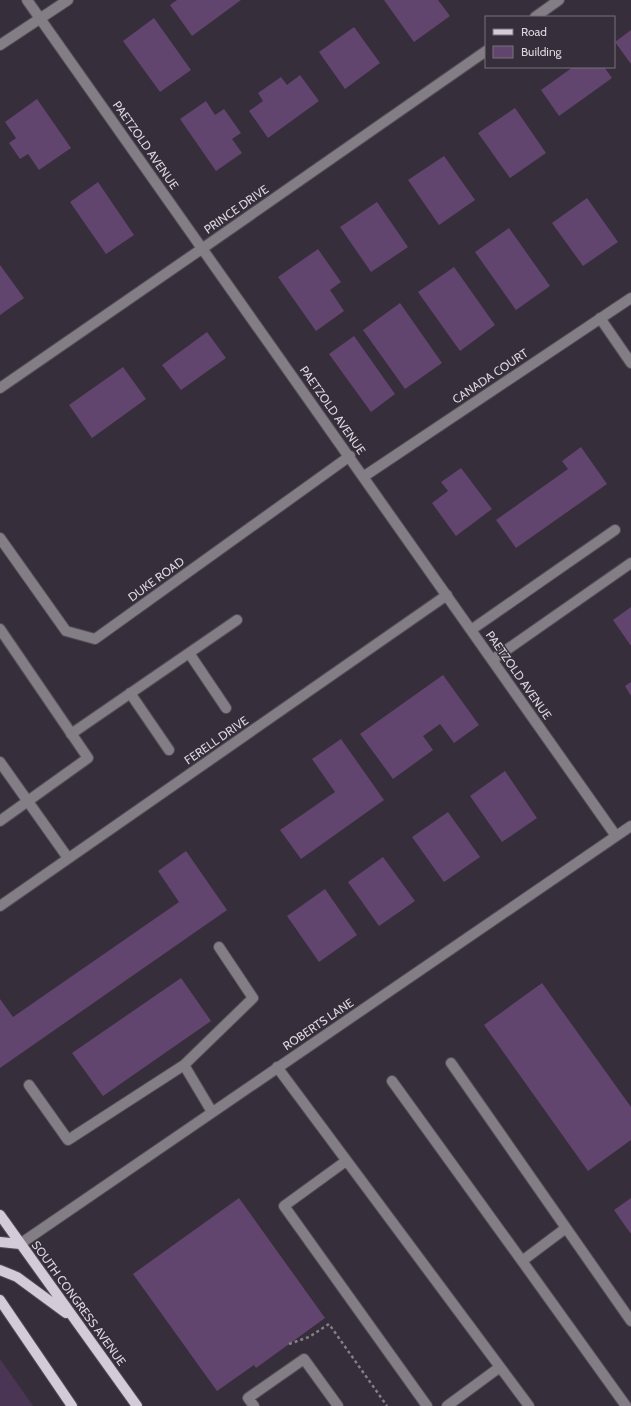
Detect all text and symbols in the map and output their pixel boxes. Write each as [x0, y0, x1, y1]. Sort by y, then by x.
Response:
legend [485, 16, 615, 68]
text: Road [521, 24, 547, 39]
text: Building [521, 44, 563, 59]
street label: PAETZOLD AVENUE [110, 98, 182, 192]
street label: PRINCE DRIVE [201, 181, 271, 237]
street label: CANADA COURT [449, 345, 531, 407]
street label: PAETZOLD AVENUE [297, 363, 369, 457]
street label: DUKE ROAD [125, 553, 187, 604]
street label: PAETZOLD AVENUE [483, 628, 555, 722]
street label: FERELL DRIVE [181, 712, 251, 768]
street label: ROBERTS LANE [280, 995, 356, 1053]
street label: SOUTH CONGRESS AVENUE [29, 1238, 130, 1369]

